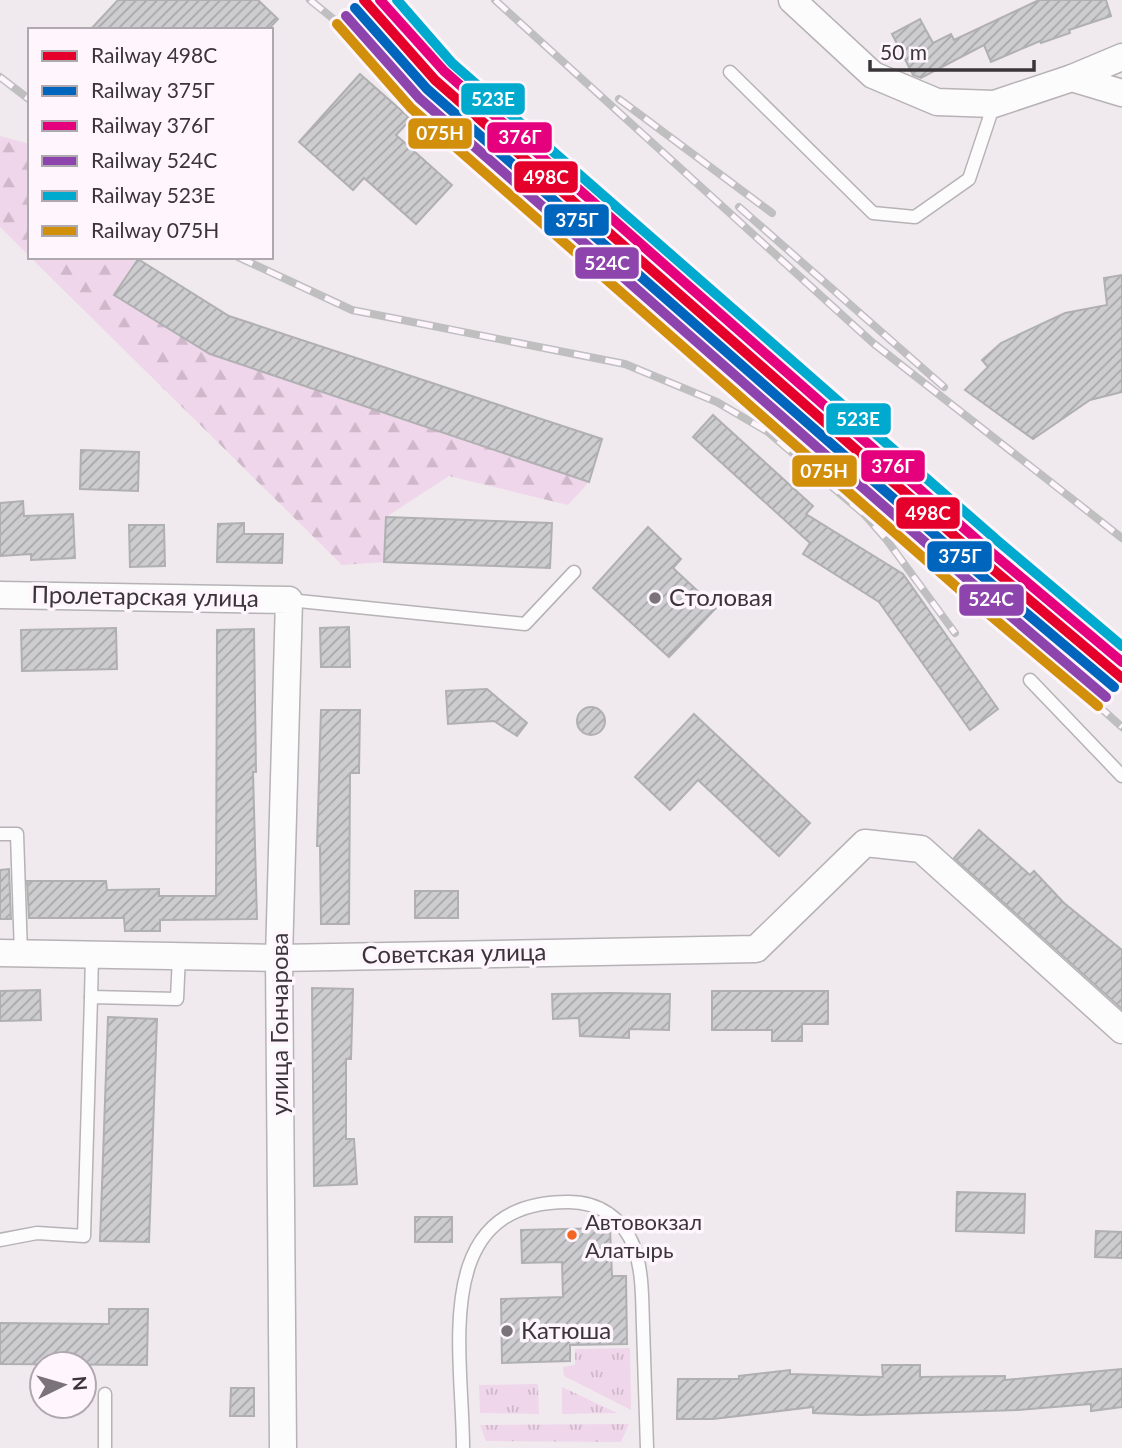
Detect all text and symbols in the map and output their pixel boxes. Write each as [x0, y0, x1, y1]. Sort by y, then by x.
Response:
legend [28, 28, 273, 259]
scale bar [870, 28, 1034, 72]
text: 50 m [880, 39, 927, 64]
text: Railway 498С [91, 42, 217, 67]
text: Railway 375Г [91, 77, 215, 102]
line badge: 523Е [460, 82, 526, 116]
text: 523Е [471, 87, 515, 110]
text: Railway 376Г [91, 112, 215, 137]
line badge: 075Н [407, 117, 473, 150]
text: 075Н [416, 121, 464, 144]
line badge: 376Г [486, 121, 553, 154]
text: 376Г [498, 125, 542, 148]
text: Railway 524С [91, 147, 217, 172]
line badge: 498С [513, 160, 579, 194]
text: 498С [523, 165, 569, 188]
text: Railway 523Е [91, 182, 215, 207]
line badge: 375Г [543, 203, 610, 237]
text: 375Г [555, 208, 599, 231]
text: Railway 075Н [91, 217, 219, 242]
line badge: 524С [574, 246, 640, 280]
text: 524С [584, 251, 630, 274]
line badge: 523Е [825, 402, 892, 436]
text: 523Е [836, 407, 880, 430]
line badge: 376Г [860, 449, 926, 483]
line badge: 075Н [791, 454, 858, 488]
text: 376Г [871, 454, 915, 477]
text: 075Н [800, 459, 848, 482]
line badge: 498С [895, 496, 961, 530]
text: 498С [905, 501, 951, 524]
line badge: 375Г [926, 540, 993, 573]
text: 375Г [938, 544, 982, 567]
street label: Пролетарская улица [31, 579, 259, 612]
place label: Столовая [669, 582, 773, 611]
line badge: 524С [958, 583, 1025, 617]
text: 524С [968, 587, 1014, 610]
marker: Столовая [647, 590, 663, 606]
street label: улица Гончарова [264, 933, 293, 1115]
street label: Советская улица [361, 936, 547, 969]
place label: Автовокзал Алатырь [585, 1208, 702, 1263]
marker: Автовокзал Алатырь [565, 1228, 579, 1242]
place label: Катюша [521, 1315, 611, 1344]
marker: Катюша [499, 1323, 515, 1339]
north arrow [28, 1350, 98, 1420]
text: N [68, 1375, 93, 1392]

